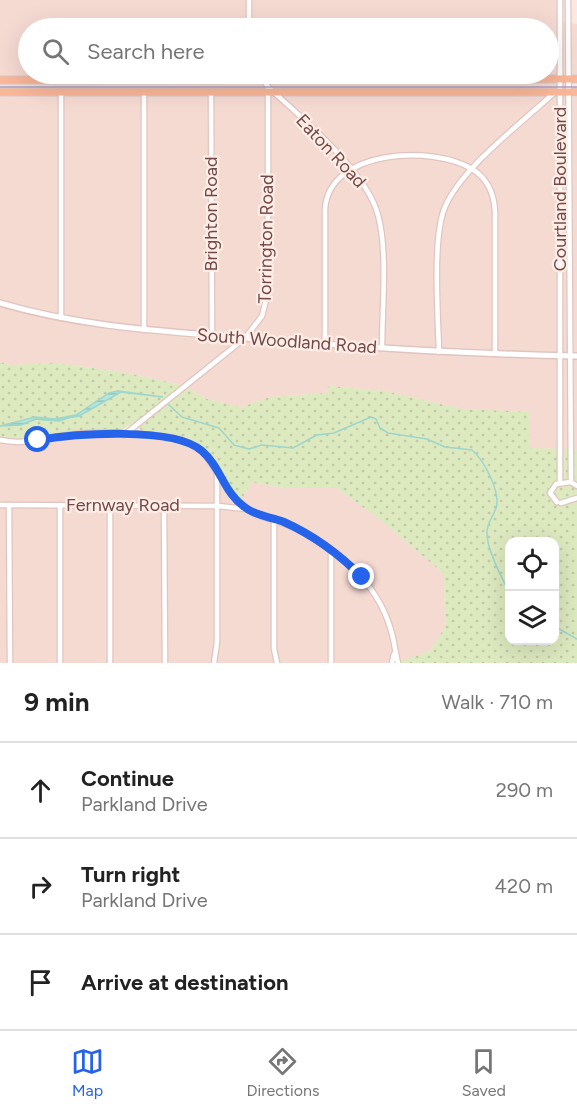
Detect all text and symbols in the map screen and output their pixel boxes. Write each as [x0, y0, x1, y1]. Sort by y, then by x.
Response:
search box [18, 18, 559, 84]
icon: search [39, 35, 72, 68]
text: Search here [87, 38, 205, 65]
street label: Courtland Boulevard [549, 107, 571, 271]
street label: Eaton Road [291, 110, 371, 192]
street label: Brighton Road [200, 157, 222, 272]
street label: Torrington Road [254, 174, 278, 304]
street label: South Woodland Road [196, 324, 378, 358]
route start [24, 426, 50, 452]
street label: Fernway Road [66, 494, 180, 516]
map controls [505, 537, 559, 645]
button: locate [505, 537, 559, 591]
route end [348, 563, 374, 589]
button: layers [505, 591, 559, 645]
text: 9 min [24, 686, 90, 718]
text: Walk · 710 m [442, 690, 553, 714]
text: Continue [81, 765, 174, 792]
icon: ahead [24, 774, 57, 807]
text: 290 m [496, 778, 553, 802]
text: Parkland Drive [81, 792, 208, 816]
text: Turn right [81, 861, 180, 888]
icon: right [24, 870, 57, 903]
text: 420 m [495, 874, 553, 898]
text: Parkland Drive [81, 888, 208, 912]
icon: arrive [24, 966, 57, 999]
text: Arrive at destination [81, 969, 289, 996]
tab: Map [71, 1045, 104, 1100]
tab: Directions [246, 1045, 319, 1100]
tab: Saved [462, 1045, 506, 1100]

